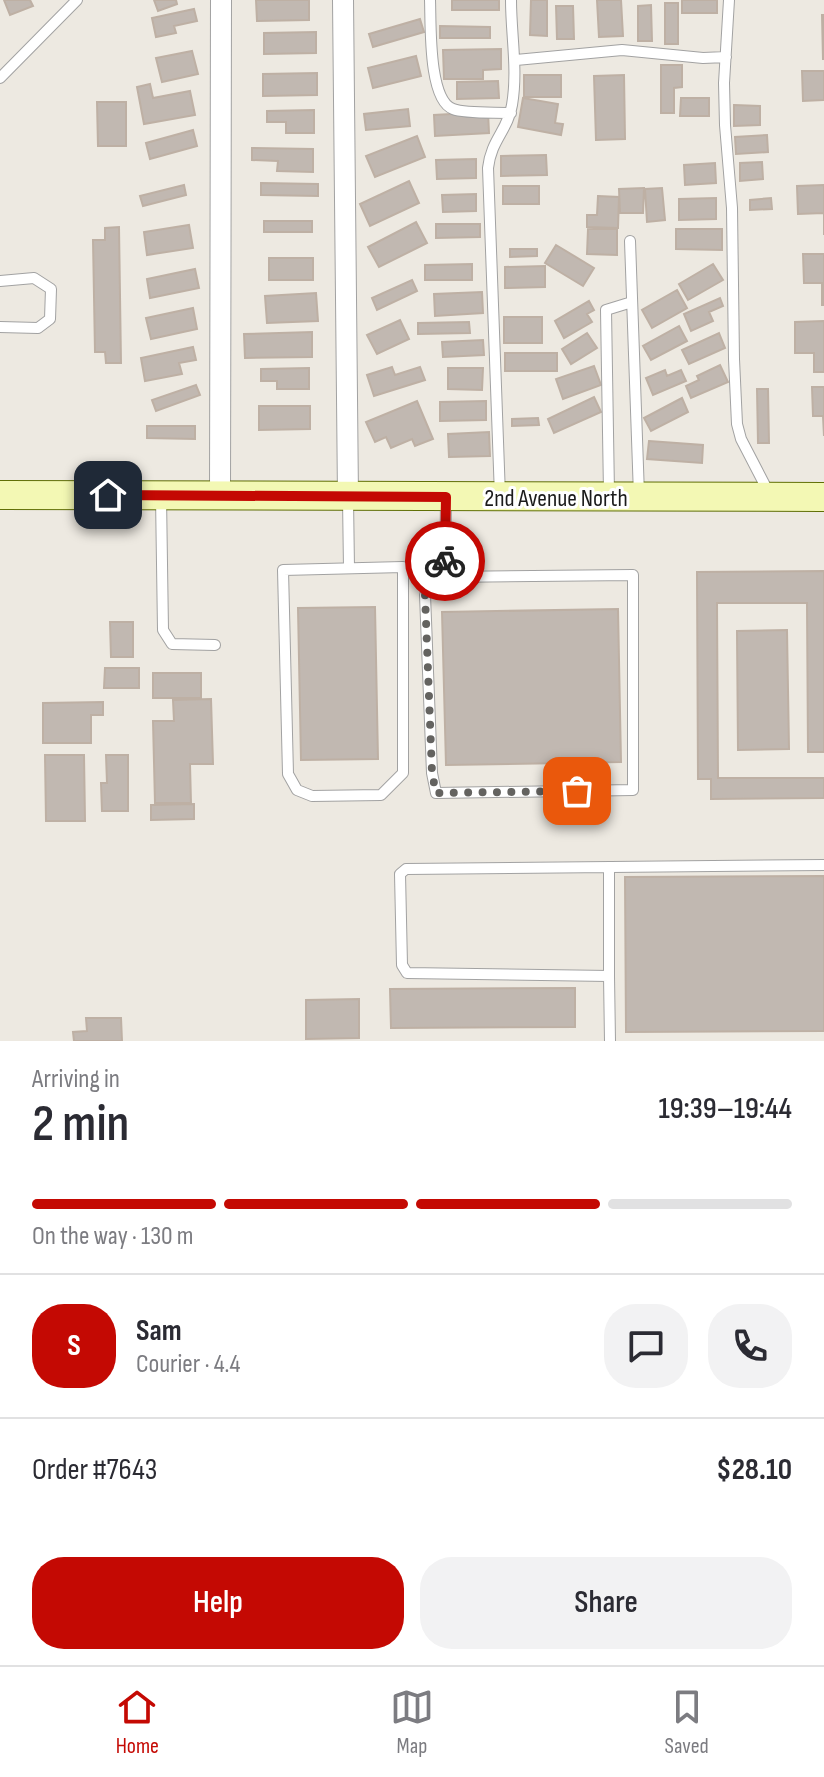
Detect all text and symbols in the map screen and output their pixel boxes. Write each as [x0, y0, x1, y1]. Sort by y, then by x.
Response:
pin [74, 461, 142, 529]
icon: home [86, 473, 130, 517]
street label: 2nd Avenue North [484, 484, 628, 513]
courier [405, 521, 485, 601]
icon: bike [423, 539, 467, 583]
pin [543, 757, 611, 825]
icon: bag [555, 769, 599, 813]
text: Arriving in [32, 1064, 120, 1095]
text: 19:39–19:44 [658, 1091, 792, 1127]
text: 2 min [32, 1093, 129, 1156]
text: On the way · 130 m [32, 1221, 194, 1252]
button: chat [604, 1304, 688, 1388]
button: phone [708, 1304, 792, 1388]
text: Sam [136, 1313, 182, 1349]
text: S [67, 1328, 81, 1364]
text: Courier · 4.4 [136, 1349, 240, 1380]
text: Order #7643 [32, 1452, 157, 1488]
text: $28.10 [716, 1452, 792, 1488]
button: Help [32, 1557, 404, 1649]
button: Share [420, 1557, 792, 1649]
tab: Home [115, 1685, 159, 1760]
tab: Map [390, 1685, 434, 1760]
tab: Saved [665, 1685, 709, 1760]

